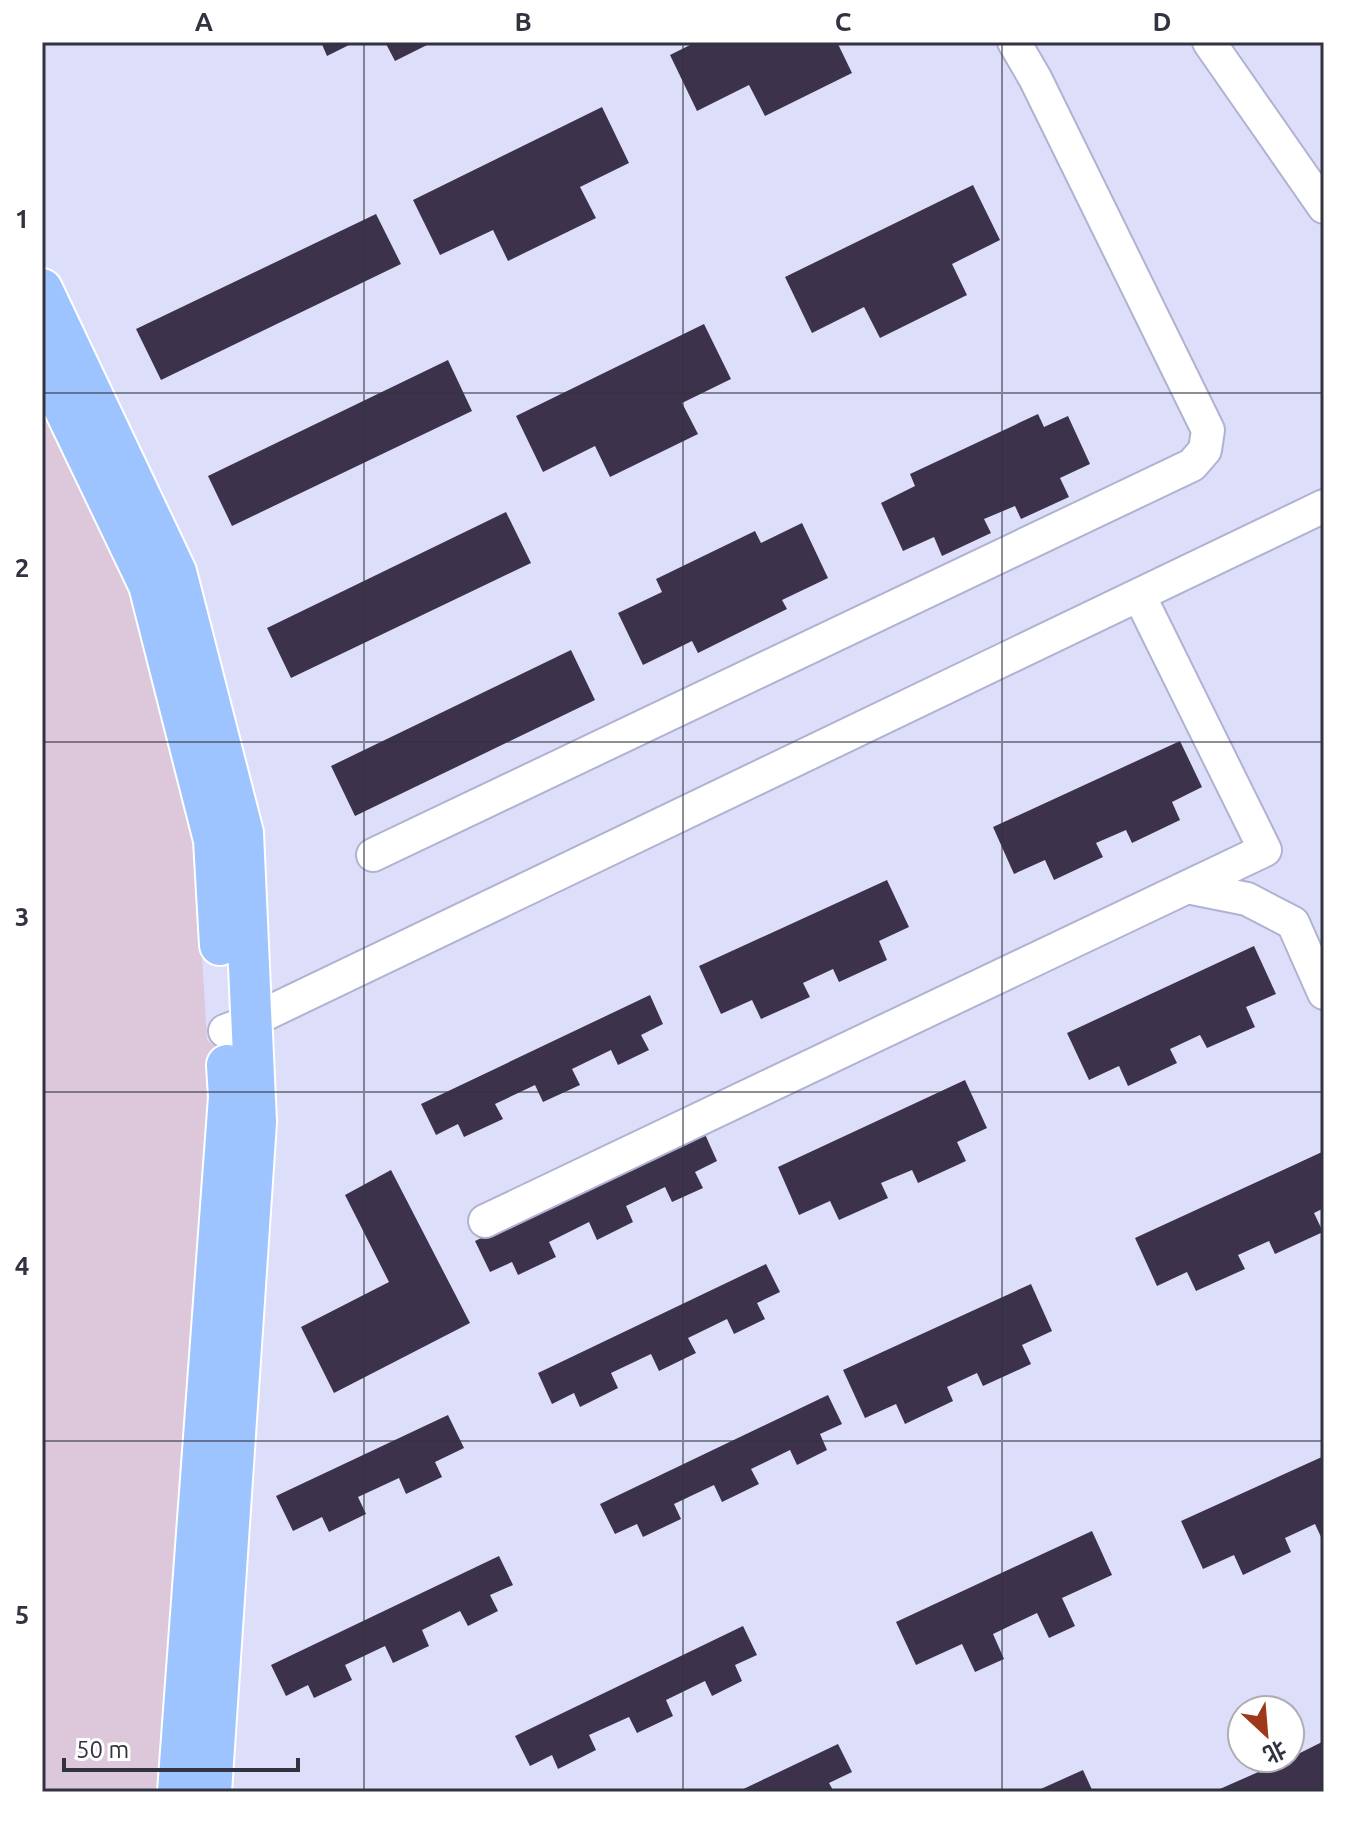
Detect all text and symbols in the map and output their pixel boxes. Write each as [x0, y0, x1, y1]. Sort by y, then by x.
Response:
text: A [195, 7, 214, 36]
text: B [514, 7, 532, 36]
text: C [835, 7, 852, 36]
text: D [1153, 7, 1171, 36]
text: 1 [15, 204, 29, 233]
text: 2 [15, 553, 29, 582]
text: 3 [15, 902, 29, 931]
text: 4 [15, 1251, 29, 1280]
text: 5 [15, 1600, 29, 1629]
north arrow [1226, 1694, 1306, 1774]
scale bar [64, 1722, 298, 1772]
text: 50 m [76, 1736, 129, 1763]
text: 北 [1260, 1736, 1290, 1768]

